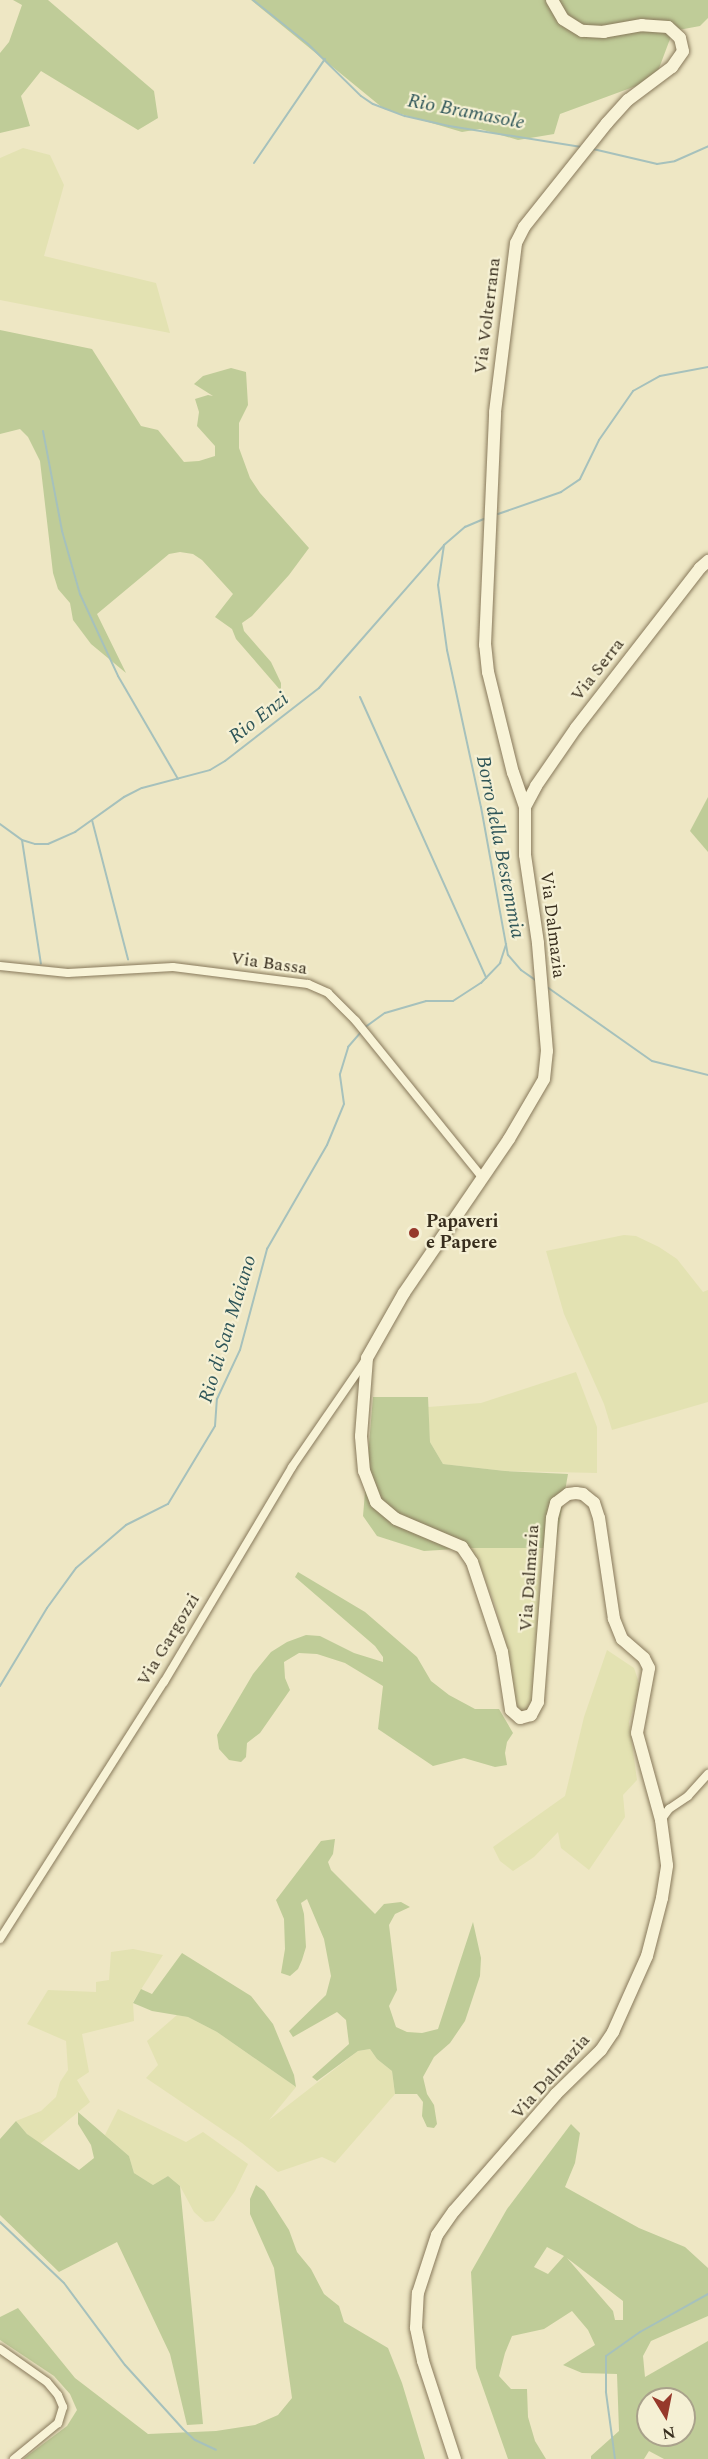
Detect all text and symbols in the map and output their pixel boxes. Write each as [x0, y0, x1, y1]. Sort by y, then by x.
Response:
water label: Rio Bramasole [405, 89, 527, 135]
street label: Via Volterrana [470, 257, 506, 375]
street label: Via Serra [567, 634, 629, 706]
water label: Rio Enzi [224, 687, 294, 749]
water label: Borro della Bestemmia [470, 754, 530, 940]
street label: Via Dalmazia [535, 870, 569, 980]
street label: Via Bassa [229, 948, 309, 980]
place label: Papaveri e Papere [426, 1212, 498, 1254]
marker: Papaveri e Papere [407, 1226, 421, 1240]
water label: Rio di San Maiano [194, 1252, 262, 1406]
street label: Via Dalmazia [515, 1524, 545, 1632]
street label: Via Gargozzi [133, 1590, 205, 1690]
street label: Via Dalmazia [507, 2030, 595, 2124]
north arrow [636, 2387, 696, 2447]
text: N [660, 2420, 677, 2446]

